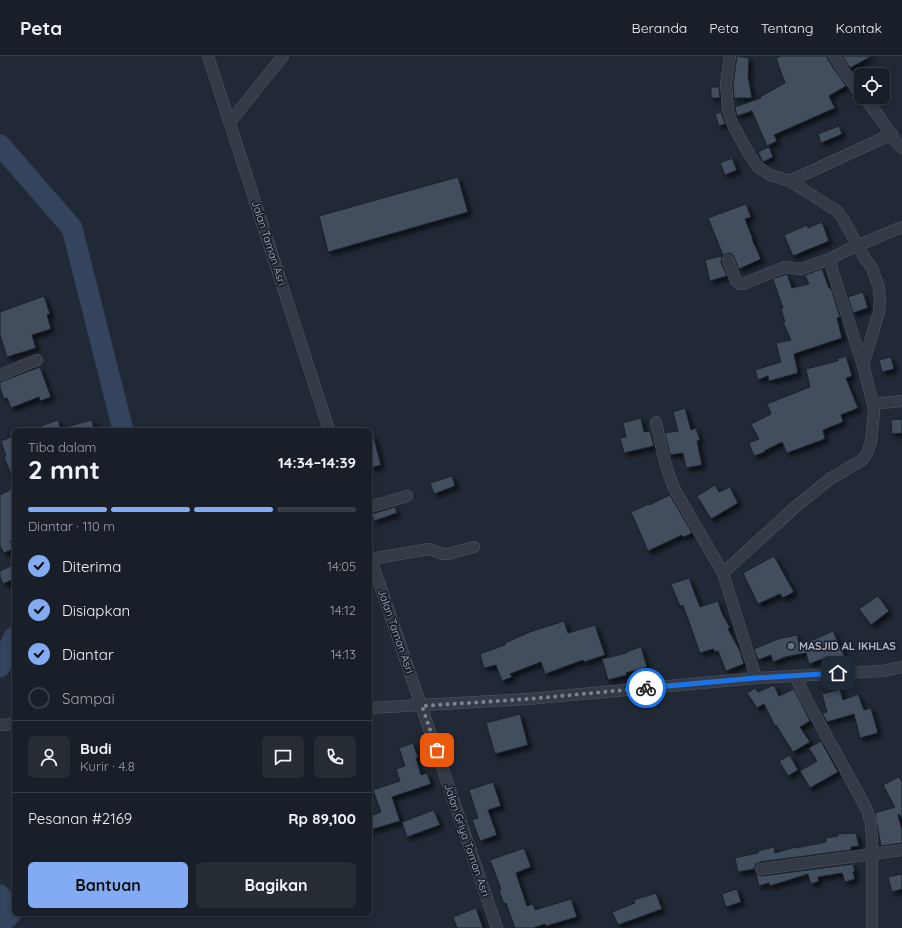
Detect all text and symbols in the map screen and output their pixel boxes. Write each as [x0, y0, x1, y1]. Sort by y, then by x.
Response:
text: Peta [20, 16, 62, 40]
text: Beranda [632, 19, 687, 37]
text: Peta [709, 19, 739, 37]
text: Tentang [761, 19, 814, 37]
text: Kontak [836, 19, 882, 37]
map controls [854, 68, 890, 104]
button: locate [854, 68, 890, 104]
street label: Jalan Taman Asri [249, 199, 289, 287]
text: Tiba dalam [28, 439, 96, 455]
text: 2 mnt [28, 453, 100, 486]
text: 14:34–14:39 [278, 453, 356, 472]
text: Diantar · 110 m [28, 518, 115, 534]
icon: check [28, 555, 50, 577]
text: Diterima [62, 557, 121, 576]
text: 14:05 [327, 558, 356, 574]
street label: Jalan Taman Asri [375, 587, 417, 675]
icon: check [28, 599, 50, 621]
text: Disiapkan [62, 601, 130, 620]
text: 14:12 [330, 602, 356, 618]
place label: MASJID AL IKHLAS [799, 639, 896, 653]
marker: MASJID AL IKHLAS [786, 641, 796, 651]
icon: check [28, 643, 50, 665]
text: Diantar [62, 645, 114, 664]
text: 14:13 [330, 646, 356, 662]
pin [821, 656, 855, 690]
icon: home [827, 662, 849, 684]
courier [626, 668, 666, 708]
icon: bike [635, 677, 657, 699]
text: Sampai [62, 689, 115, 708]
pin [420, 733, 454, 767]
button: person [28, 736, 70, 778]
button: chat [262, 736, 304, 778]
button: phone [314, 736, 356, 778]
text: Budi [80, 739, 112, 758]
icon: bag [426, 739, 448, 761]
text: Kurir · 4.8 [80, 758, 135, 774]
street label: Jalan Griya Taman Asri [441, 782, 493, 898]
text: Pesanan #2169 [28, 809, 132, 828]
text: Rp 89,100 [288, 809, 356, 828]
button: Bantuan [28, 862, 188, 908]
button: Bagikan [196, 862, 356, 908]

